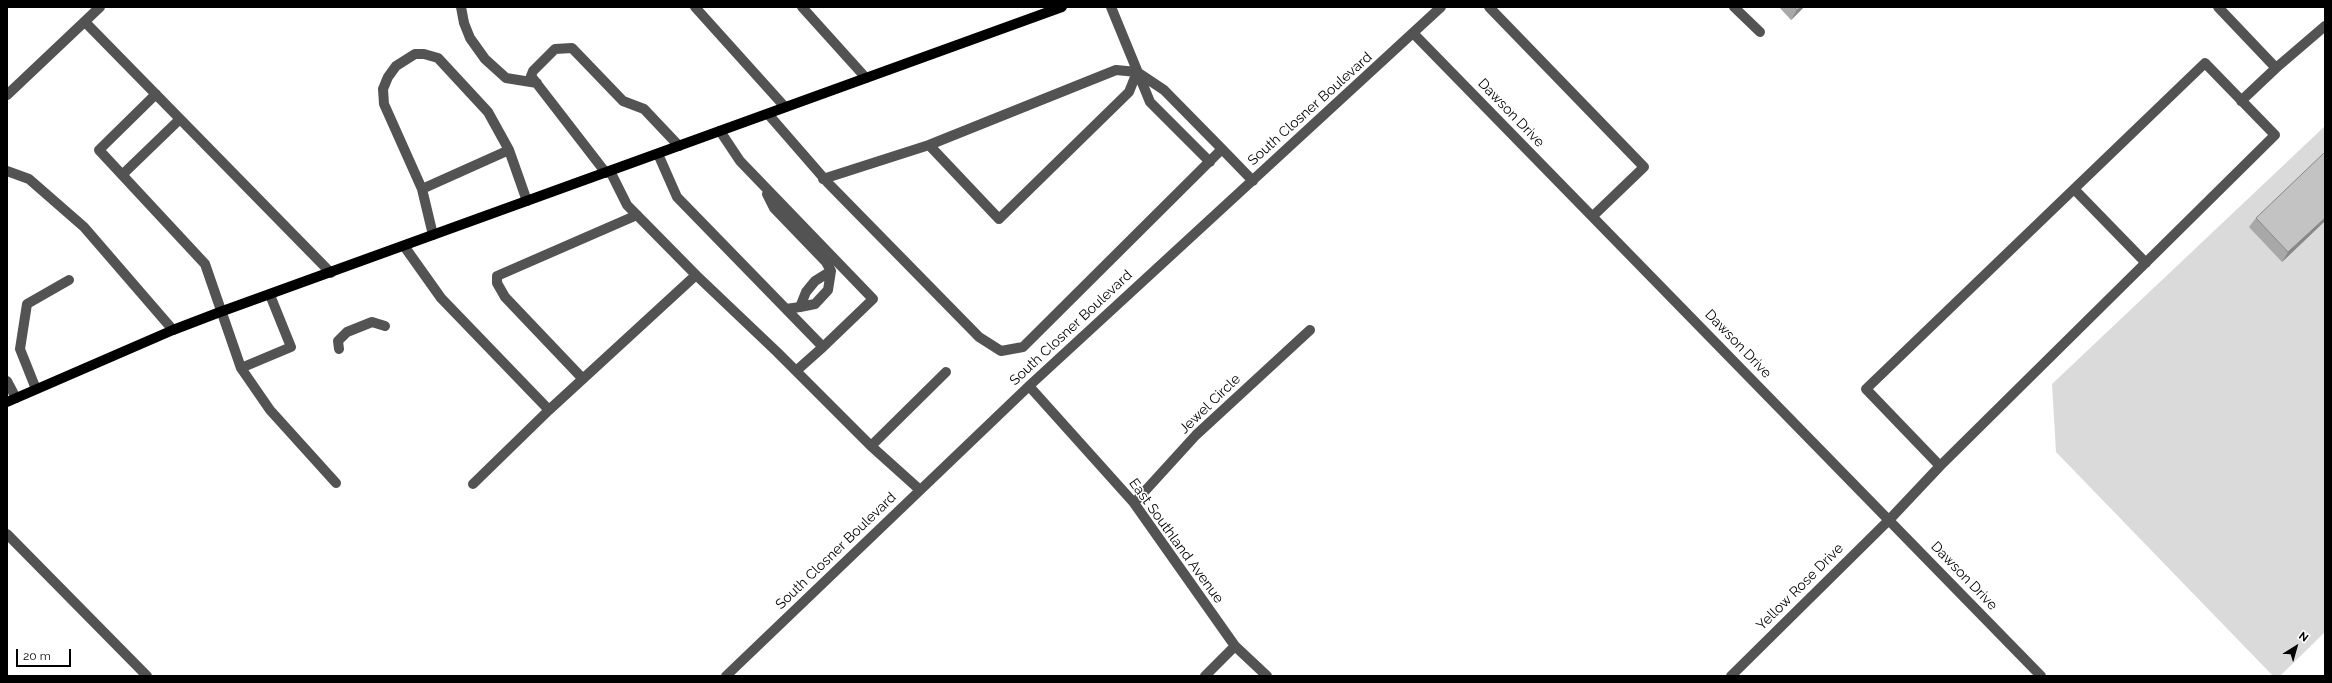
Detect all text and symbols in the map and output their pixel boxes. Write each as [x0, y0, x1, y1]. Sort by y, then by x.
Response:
street label: South Closner Boulevard [1245, 49, 1375, 169]
street label: Dawson Drive [1474, 75, 1548, 151]
street label: South Closner Boulevard [1006, 267, 1136, 389]
street label: Dawson Drive [1701, 306, 1775, 382]
street label: Jewel Circle [1176, 371, 1244, 437]
street label: East Southland Avenue [1125, 475, 1227, 607]
street label: South Closner Boulevard [772, 489, 900, 613]
street label: Dawson Drive [1927, 538, 2001, 614]
street label: Yellow Rose Drive [1753, 540, 1847, 634]
north arrow [2276, 627, 2316, 667]
text: N [2296, 629, 2311, 645]
scale bar [18, 641, 73, 667]
text: 20 m [23, 649, 51, 663]

